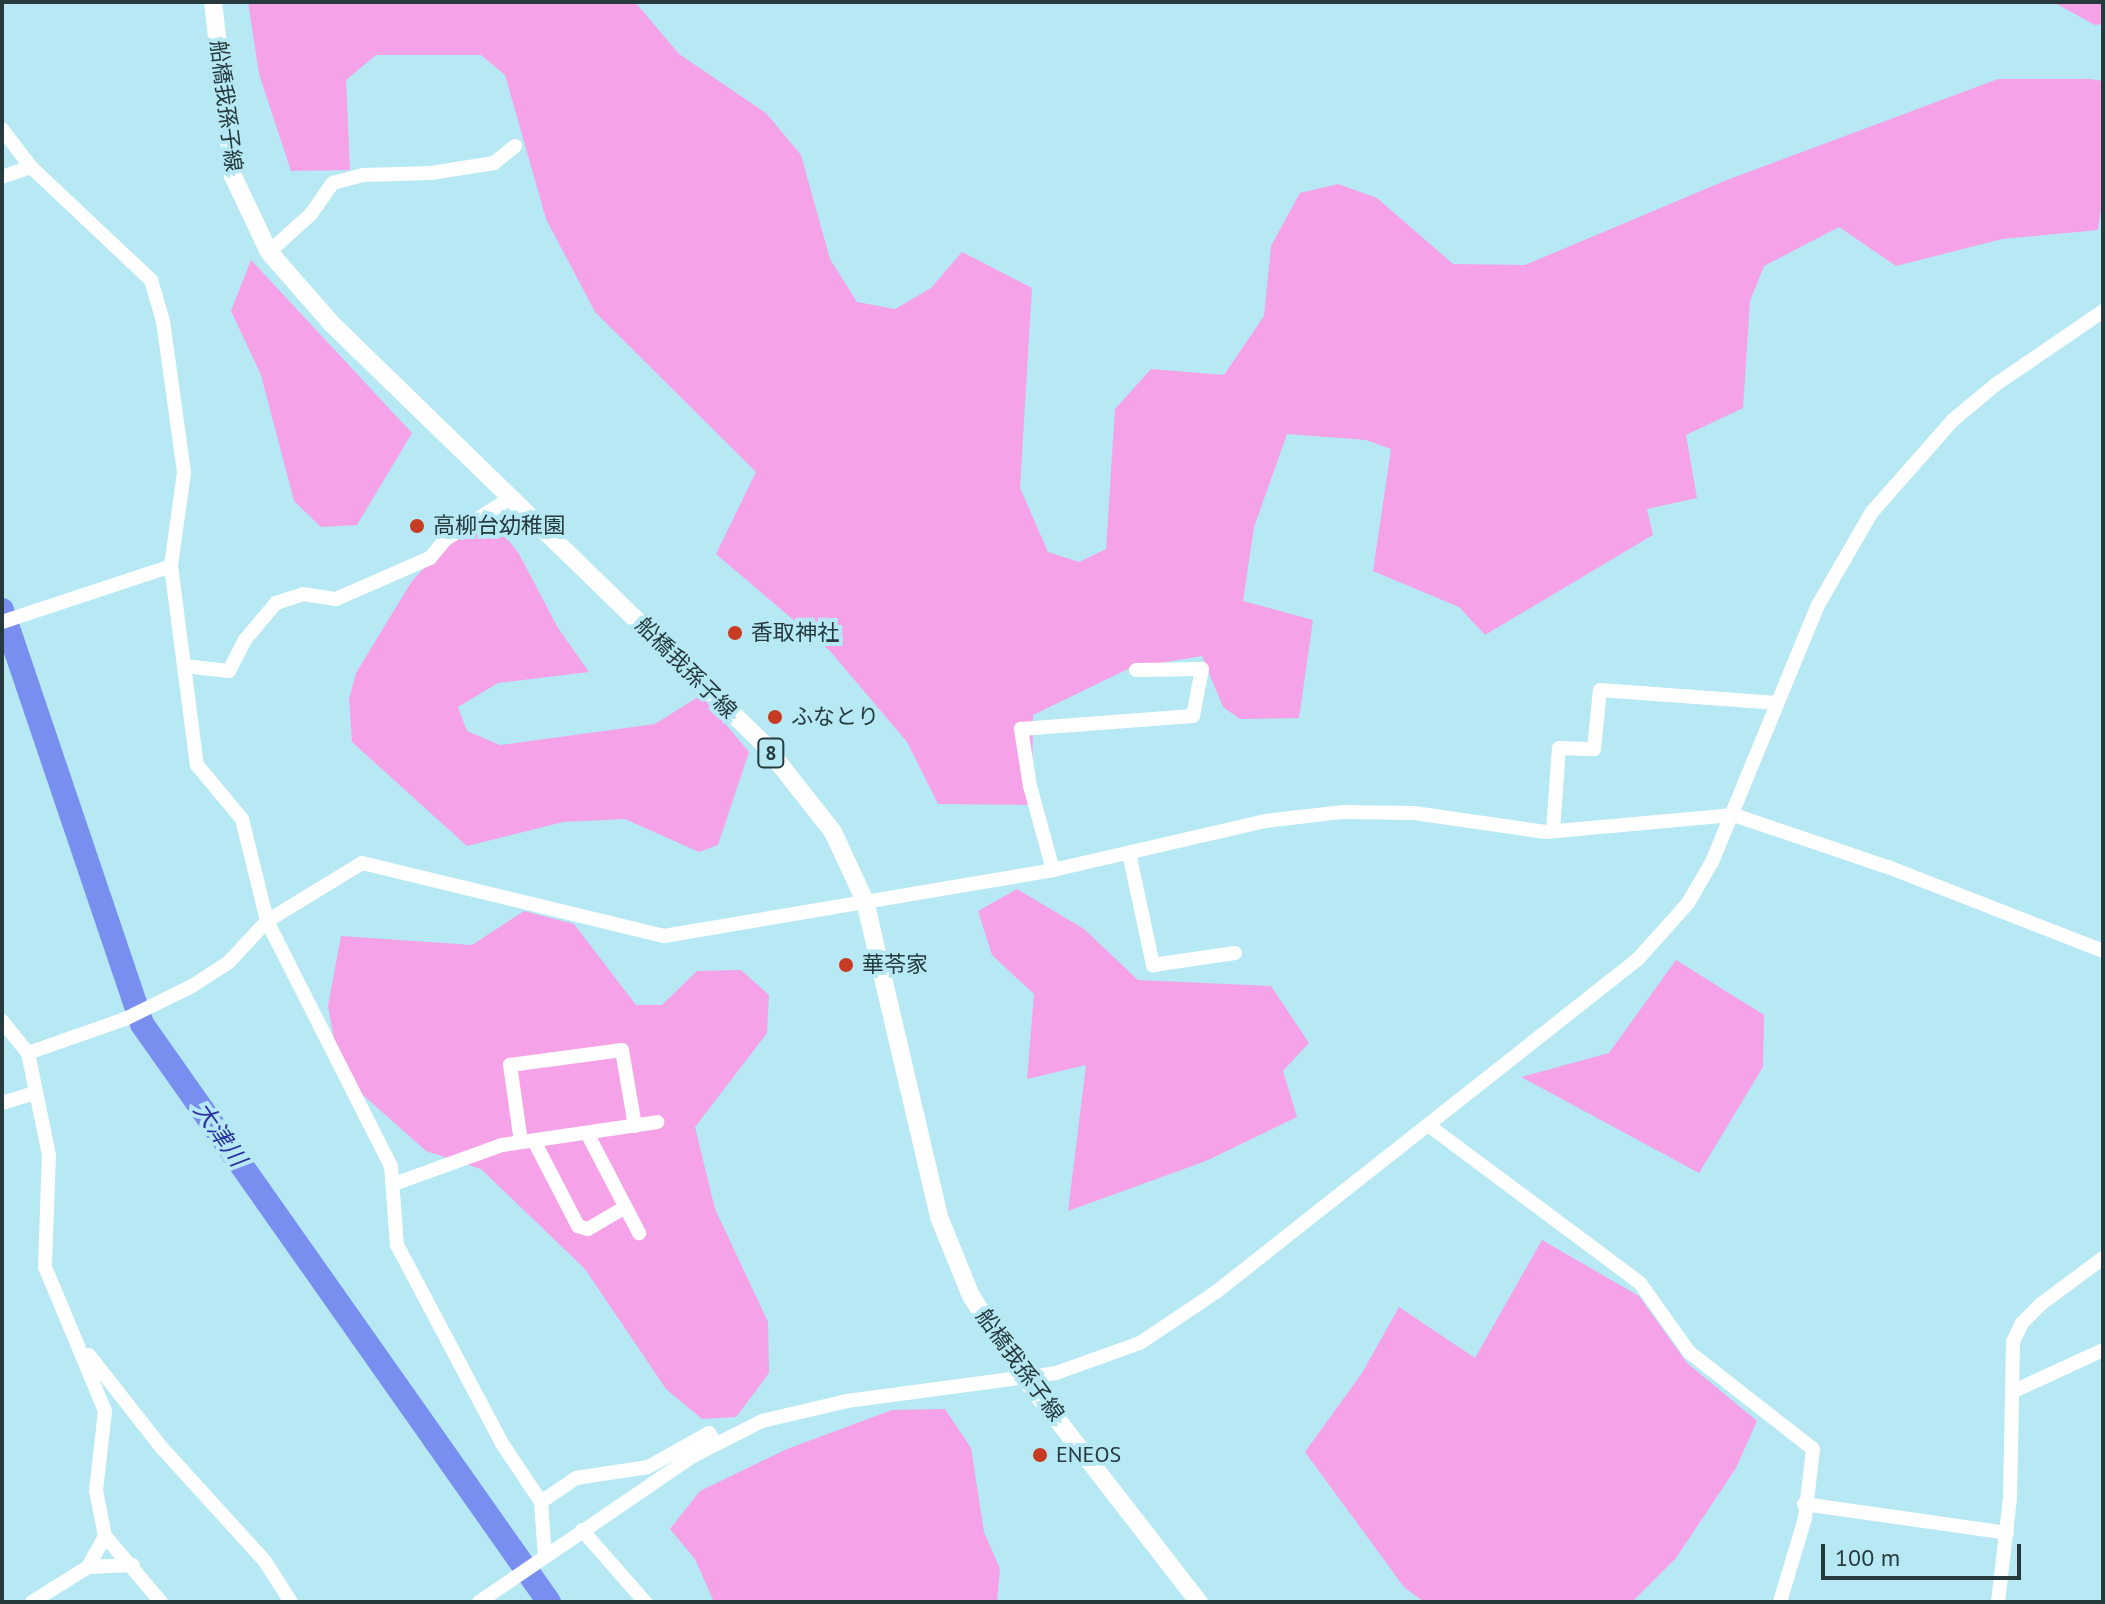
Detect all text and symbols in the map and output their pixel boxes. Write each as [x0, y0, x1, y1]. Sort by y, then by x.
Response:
street label: 船橋我孫子線 [205, 39, 247, 173]
place label: 高柳台幼稚園 [433, 513, 565, 539]
marker: 高柳台幼稚園 [408, 517, 426, 535]
street label: 船橋我孫子線 [630, 612, 742, 724]
place label: 香取神社 [751, 620, 839, 646]
marker: 香取神社 [726, 624, 744, 642]
place label: ふなとり [791, 704, 879, 730]
marker: ふなとり [766, 708, 784, 726]
road number: 8 [757, 737, 785, 769]
place label: 華苓家 [862, 952, 928, 978]
marker: 華苓家 [837, 956, 855, 974]
water label: 大津川 [188, 1096, 252, 1172]
street label: 船橋我孫子線 [971, 1304, 1069, 1426]
place label: ENEOS [1056, 1442, 1121, 1468]
marker: ENEOS [1031, 1446, 1049, 1464]
scale bar [1825, 1528, 2025, 1578]
text: 100 m [1835, 1542, 1900, 1573]

